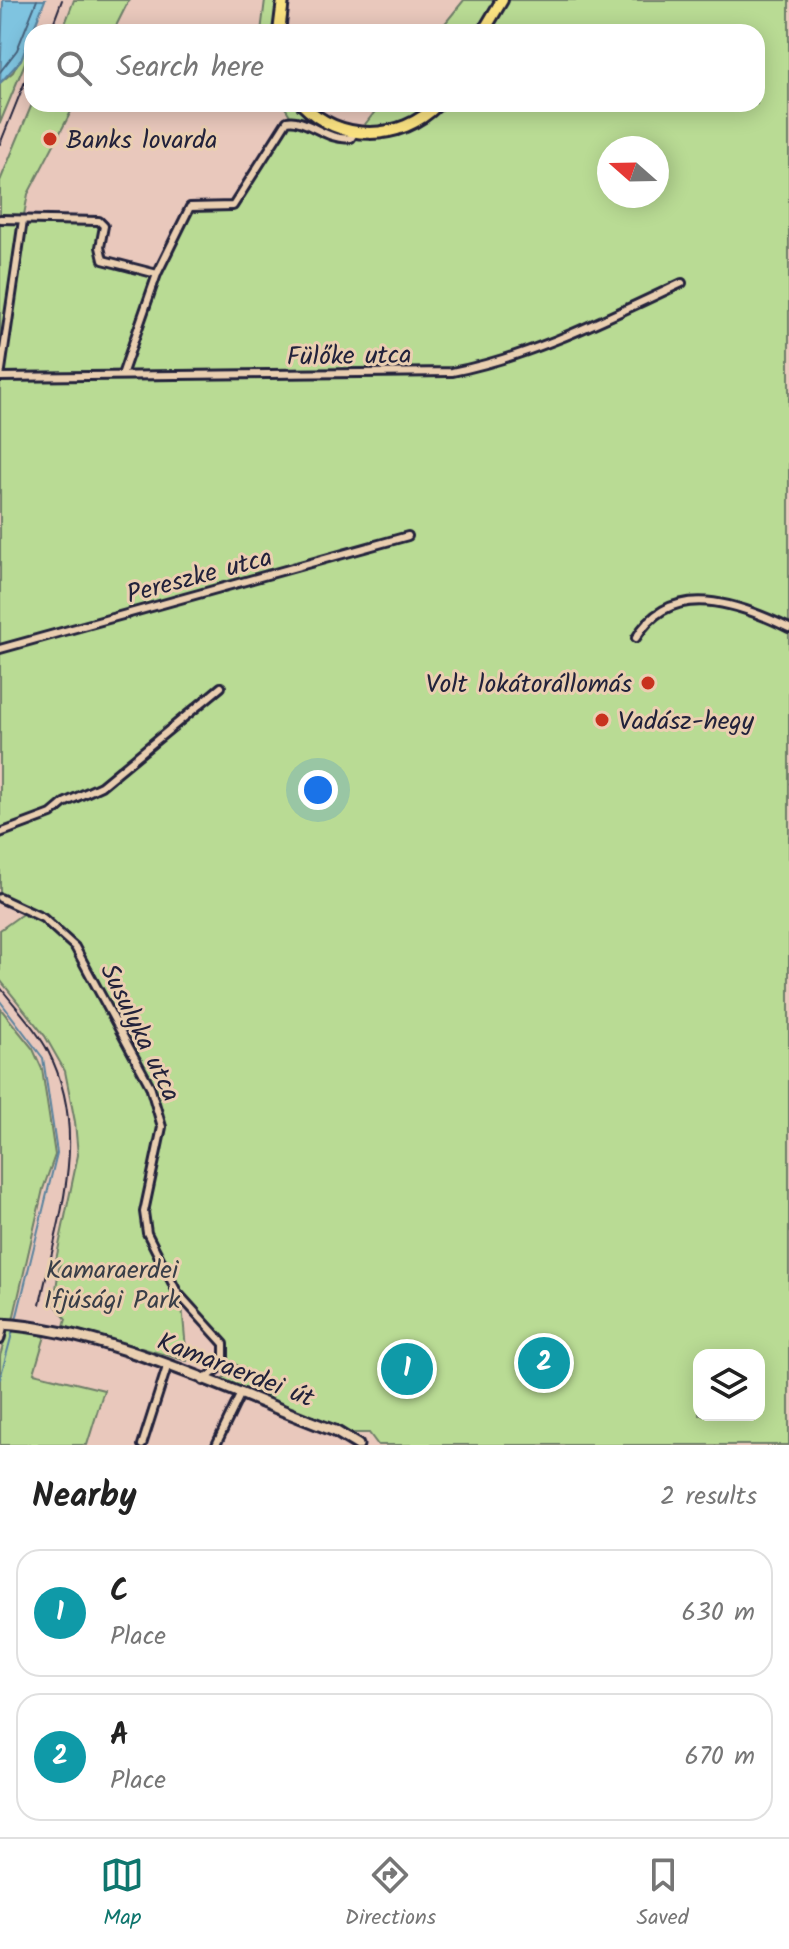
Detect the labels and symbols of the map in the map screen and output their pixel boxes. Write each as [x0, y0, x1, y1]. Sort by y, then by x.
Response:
place label: Banks lovarda [66, 120, 217, 162]
marker: Banks lovarda [41, 130, 59, 148]
north arrow [597, 136, 669, 208]
street label: Fülőke utca [286, 335, 412, 379]
street label: Pereszke utca [122, 537, 277, 617]
place label: Volt lokátorállomás [426, 664, 632, 706]
marker: Volt lokátorállomás [639, 674, 657, 692]
place label: Vadász-hegy [618, 701, 755, 743]
marker: Vadász-hegy [593, 711, 611, 729]
your location [298, 770, 338, 810]
street label: Susulyka utca [88, 956, 191, 1109]
park label: Kamaraerdei Ifjúsági Park [44, 1250, 181, 1322]
street label: Kamaraerdei út [151, 1322, 321, 1420]
pin: 2 [518, 1333, 570, 1393]
pin: 1 [381, 1339, 433, 1399]

